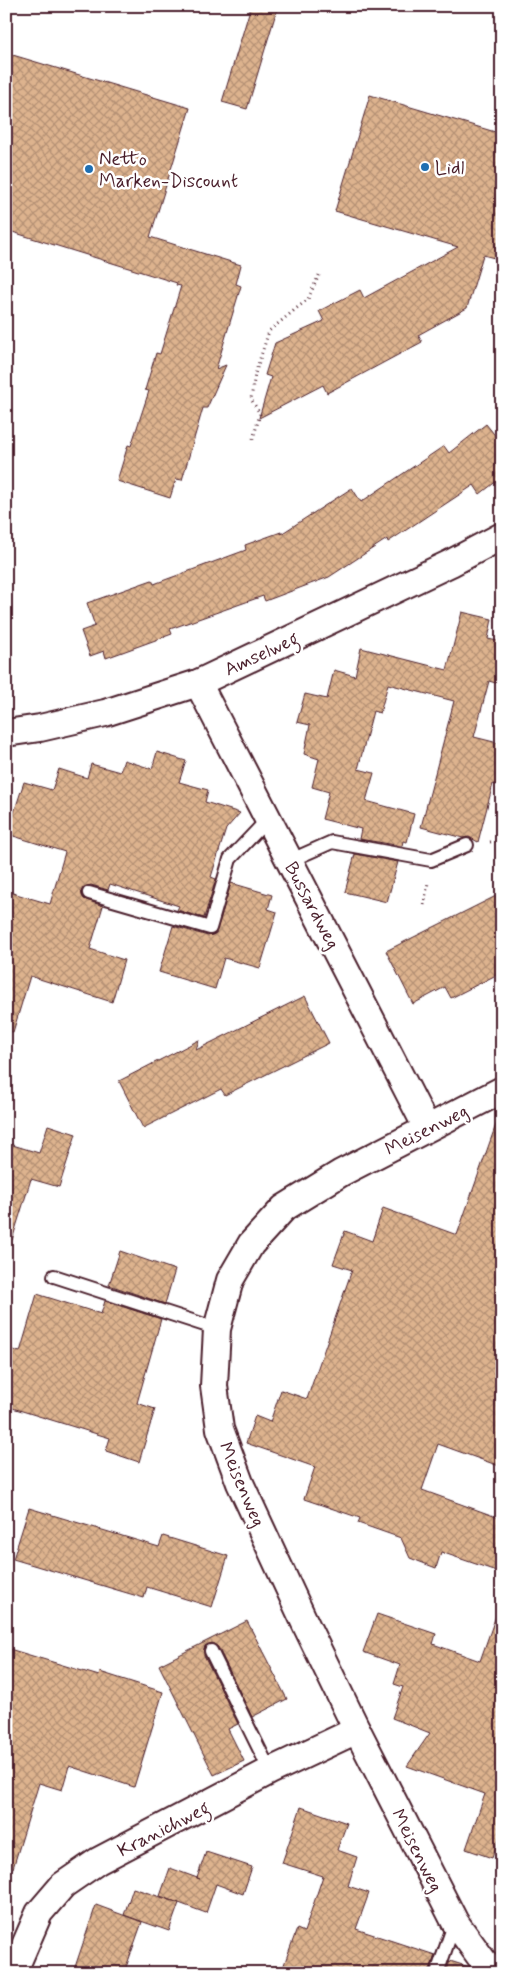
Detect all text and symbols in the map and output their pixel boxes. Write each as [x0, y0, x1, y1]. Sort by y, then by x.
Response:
place label: Netto Marken-Discount [99, 147, 238, 194]
place label: Lidl [435, 156, 465, 181]
marker: Lidl [419, 161, 431, 173]
marker: Netto Marken-Discount [83, 163, 95, 175]
street label: Amselweg [220, 626, 304, 685]
street label: Bussardweg [277, 858, 345, 954]
street label: Meisenweg [381, 1099, 473, 1163]
street label: Meisenweg [212, 1438, 271, 1531]
street label: Kranichweg [113, 1795, 215, 1866]
street label: Meisenweg [384, 1805, 448, 1897]

